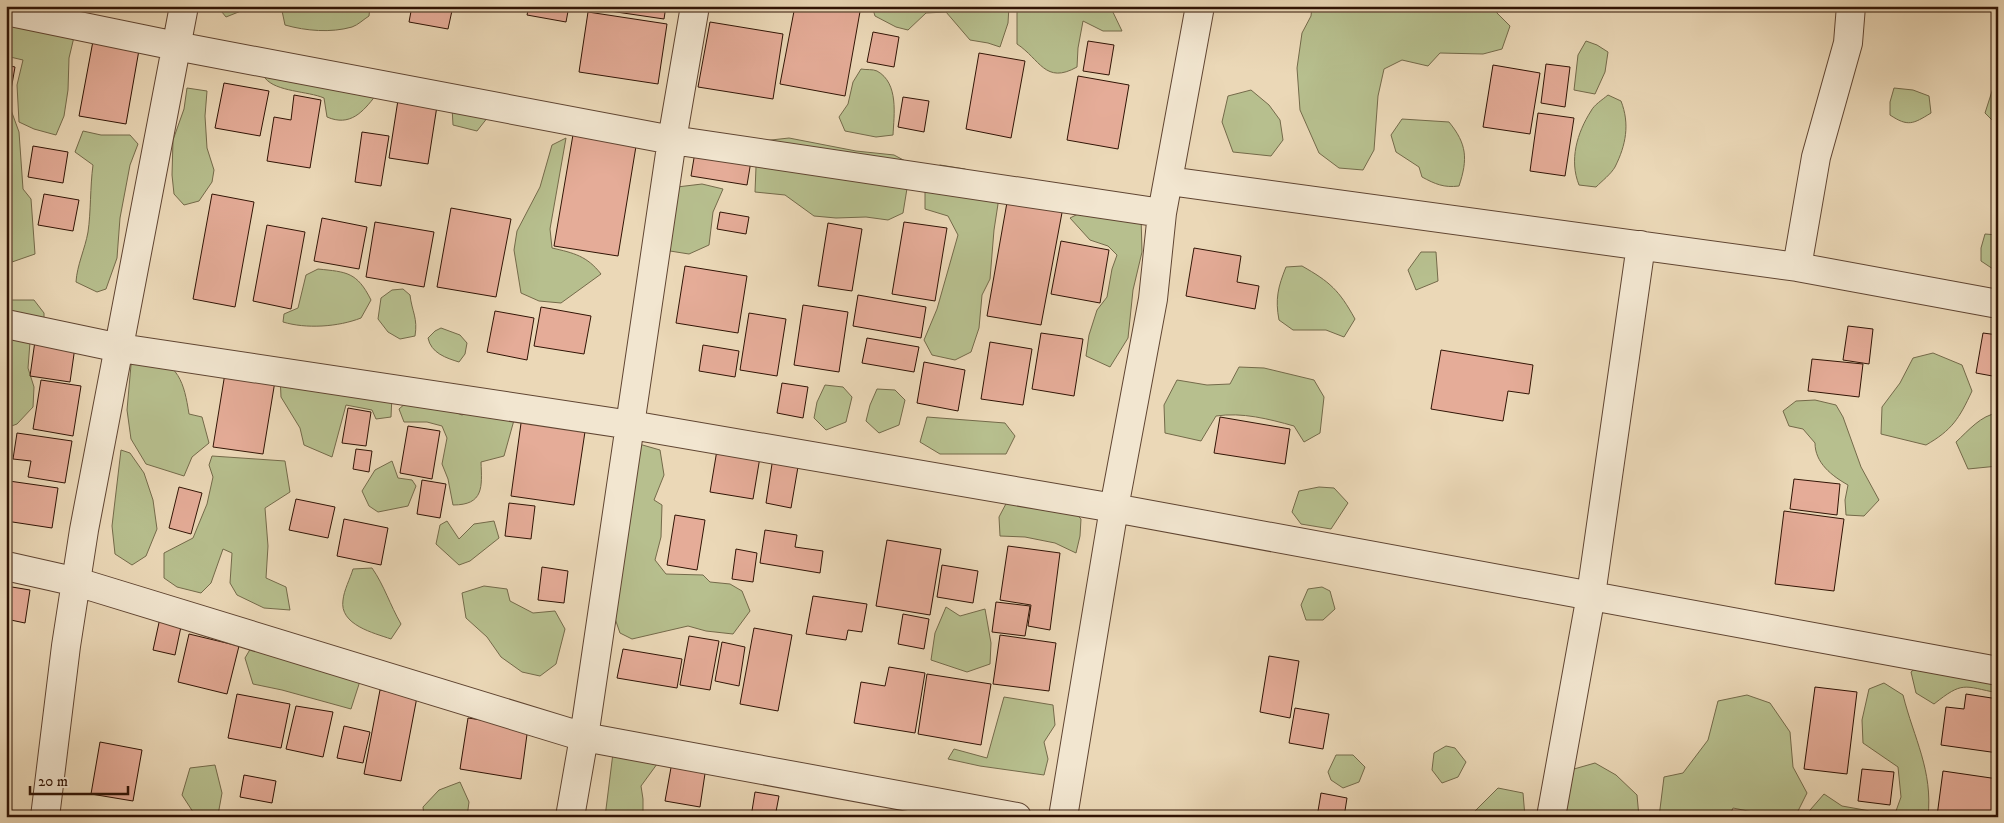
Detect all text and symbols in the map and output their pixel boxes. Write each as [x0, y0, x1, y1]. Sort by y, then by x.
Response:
scale bar [30, 763, 128, 795]
text: 20 m [38, 772, 68, 791]

